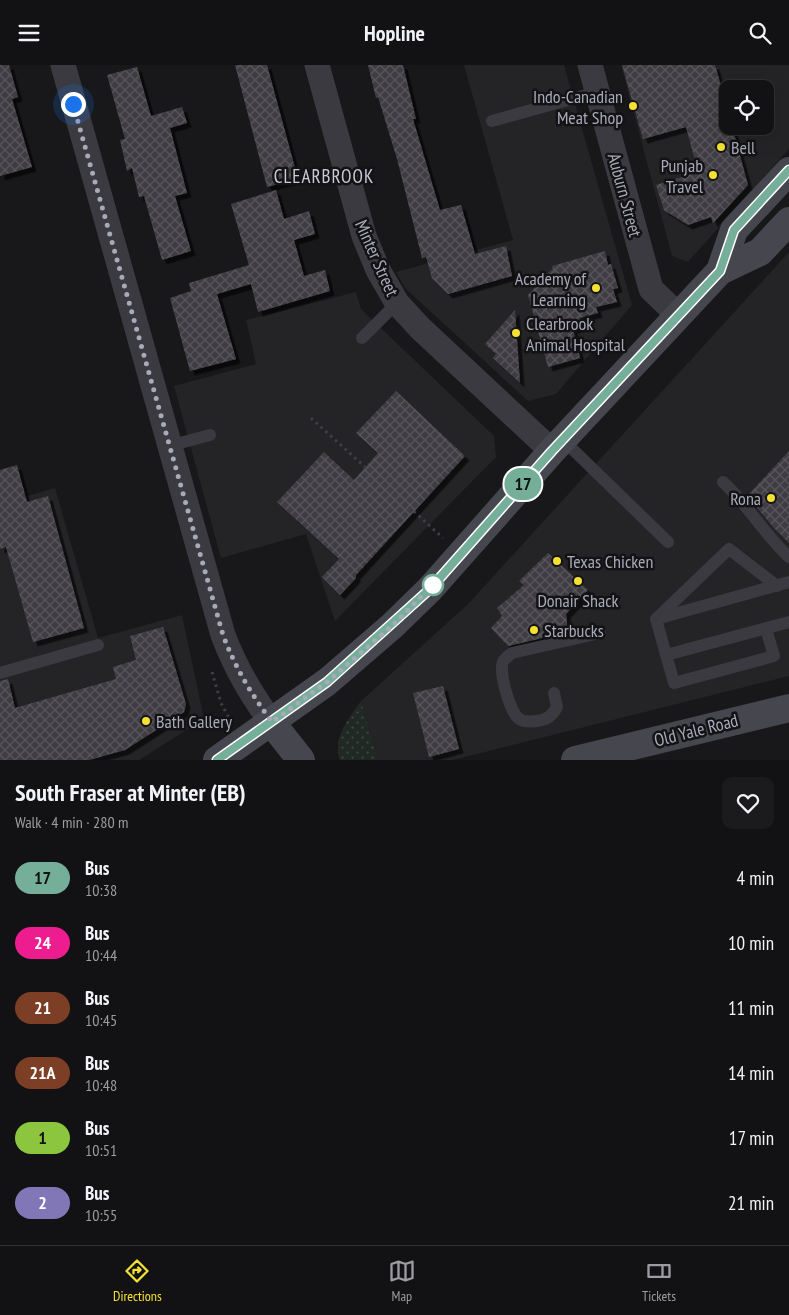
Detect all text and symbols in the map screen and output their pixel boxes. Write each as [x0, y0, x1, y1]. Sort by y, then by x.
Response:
icon: menu [15, 19, 43, 47]
text: Hopline [364, 19, 425, 47]
icon: search [746, 19, 774, 47]
map controls [719, 80, 774, 135]
button: locate [719, 80, 774, 135]
place label: Indo-Canadian Meat Shop [533, 85, 623, 129]
your location [61, 92, 86, 117]
marker: Indo-Canadian Meat Shop [627, 100, 639, 112]
place label: Bell [731, 136, 756, 159]
marker: Bell [715, 141, 727, 153]
street label: Auburn Street [603, 151, 647, 239]
place label: Punjab Travel [661, 154, 704, 198]
district label: CLEARBROOK [274, 164, 374, 188]
marker: Punjab Travel [707, 169, 719, 181]
street label: Minter Street [350, 216, 404, 300]
place label: Academy of Learning [515, 267, 587, 311]
marker: Academy of Learning [590, 282, 602, 294]
place label: Clearbrook Animal Hospital [526, 312, 626, 356]
marker: Clearbrook Animal Hospital [510, 327, 522, 339]
line badge: 17 [500, 468, 546, 500]
text: 17 [514, 472, 532, 495]
place label: Rona [730, 487, 761, 510]
marker: Rona [765, 492, 777, 504]
place label: Texas Chicken [567, 550, 653, 573]
marker: Texas Chicken [551, 555, 563, 567]
unlabelled marker [422, 574, 444, 596]
marker: Donair Shack [572, 575, 584, 587]
place label: Donair Shack [537, 589, 619, 612]
place label: Starbucks [544, 619, 604, 642]
marker: Starbucks [528, 624, 540, 636]
street label: Old Yale Road [652, 708, 740, 752]
place label: Bath Gallery [156, 710, 232, 733]
marker: Bath Gallery [140, 715, 152, 727]
text: South Fraser at Minter (EB) [15, 777, 246, 808]
button: heart [722, 777, 774, 829]
text: Walk · 4 min · 280 m [15, 812, 128, 832]
text: Bus [85, 856, 109, 880]
text: 17 [34, 866, 51, 889]
text: 4 min [737, 866, 774, 890]
text: 10:38 [85, 880, 117, 900]
text: Bus [85, 921, 109, 945]
text: 24 [34, 931, 51, 954]
text: 10 min [728, 931, 774, 955]
text: 10:44 [85, 945, 117, 965]
text: Bus [85, 986, 109, 1010]
text: 21 [34, 996, 51, 1019]
text: 11 min [728, 996, 774, 1020]
text: 10:45 [85, 1010, 117, 1030]
text: Bus [85, 1051, 109, 1075]
text: 21A [29, 1061, 56, 1084]
text: 14 min [728, 1061, 774, 1085]
text: 10:48 [85, 1075, 117, 1095]
text: Bus [85, 1116, 109, 1140]
text: 1 [38, 1126, 47, 1149]
text: 17 min [729, 1126, 774, 1150]
text: 10:51 [85, 1140, 117, 1160]
text: Bus [85, 1181, 109, 1205]
text: 2 [38, 1191, 47, 1214]
text: 21 min [728, 1191, 774, 1215]
text: 10:55 [85, 1205, 117, 1225]
tab: Directions [113, 1257, 162, 1305]
tab: Map [388, 1257, 416, 1305]
tab: Tickets [642, 1257, 676, 1305]

